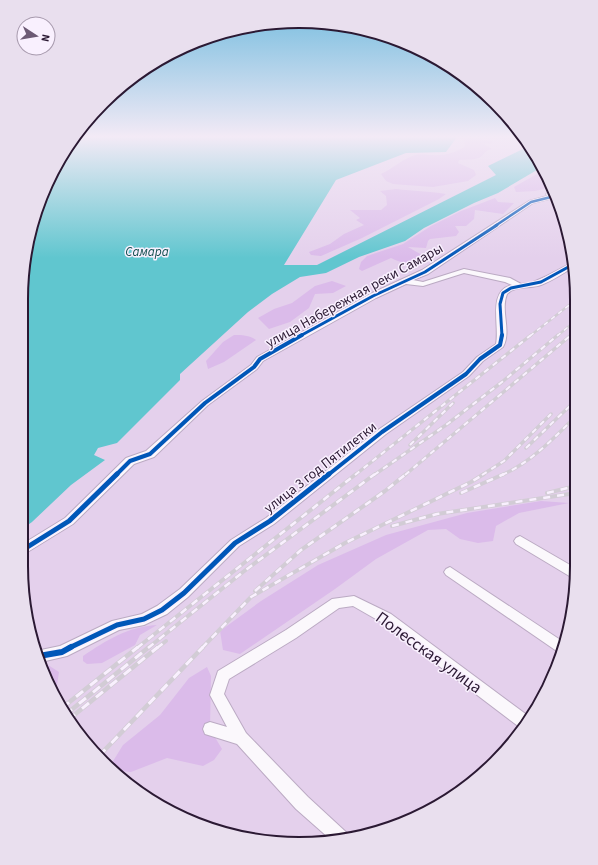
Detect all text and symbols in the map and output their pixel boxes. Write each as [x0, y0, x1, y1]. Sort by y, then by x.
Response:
north arrow [16, 16, 56, 56]
text: N [37, 33, 53, 43]
street label: улица Набережная реки Самары [262, 239, 447, 353]
water label: Самара [125, 243, 169, 261]
street label: улица 3 год Пятилетки [260, 417, 381, 518]
street label: Полесская улица [370, 606, 487, 700]

